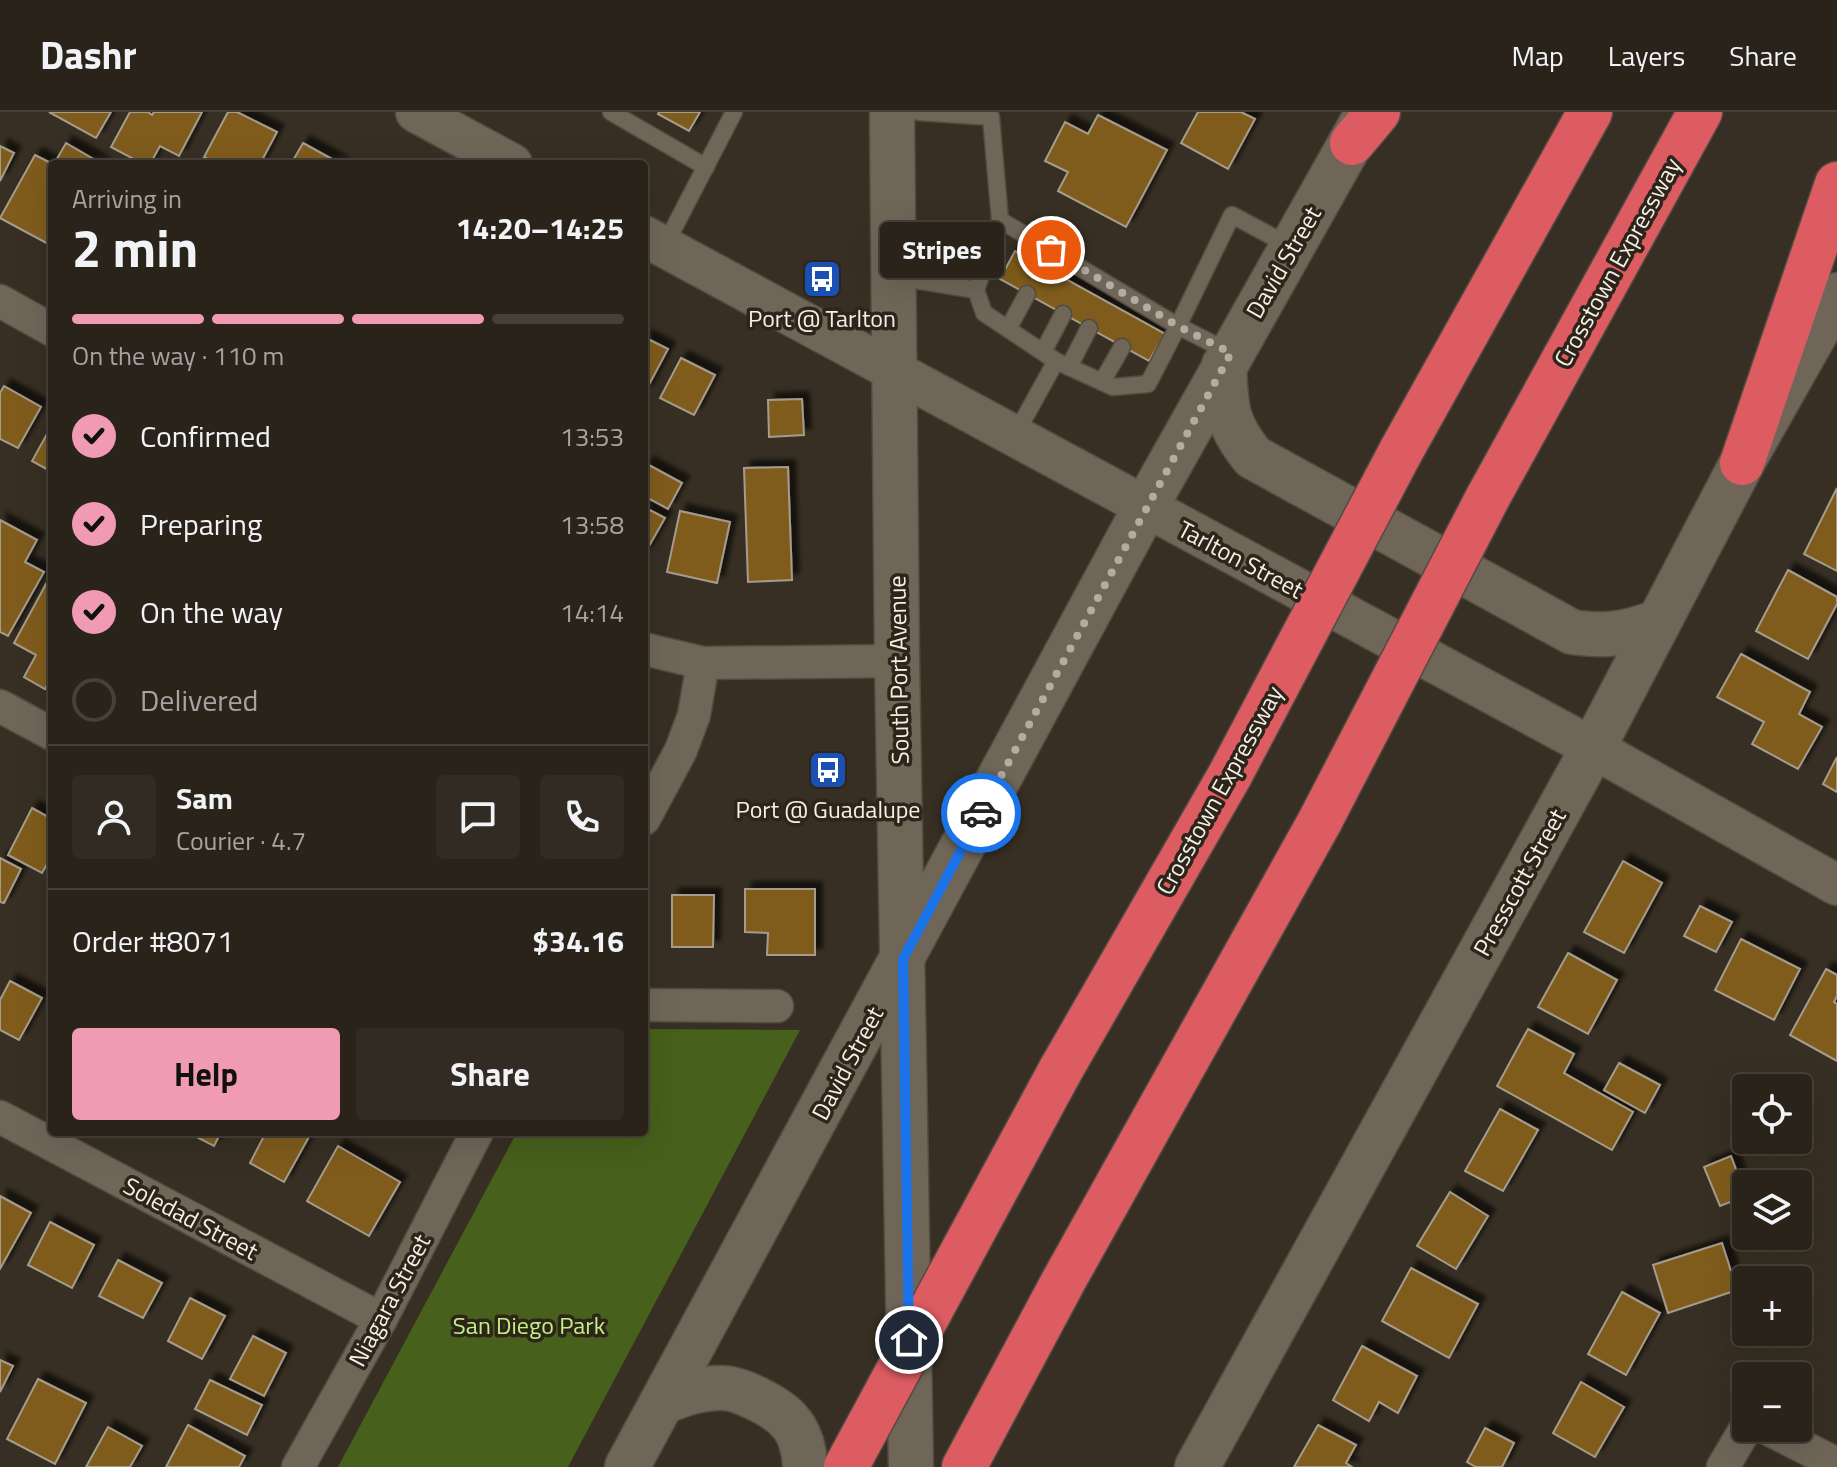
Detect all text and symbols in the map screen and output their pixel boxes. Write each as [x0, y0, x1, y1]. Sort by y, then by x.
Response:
text: Dashr [40, 26, 137, 84]
text: Map [1511, 34, 1564, 77]
text: Layers [1608, 34, 1685, 77]
text: Share [1729, 34, 1797, 77]
street label: Crosstown Expressway [1544, 150, 1690, 373]
text: Arriving in [72, 179, 182, 218]
street label: David Street [1236, 199, 1330, 325]
text: 14:20–14:25 [456, 205, 624, 251]
text: 2 min [72, 208, 198, 287]
pin [1017, 216, 1085, 284]
callout: Stripes [879, 222, 1003, 278]
icon: bag [1029, 228, 1073, 272]
text: Stripes [902, 230, 982, 269]
bus stop icon: Port @ Tarlton [801, 258, 843, 300]
place label: Port @ Tarlton [748, 300, 896, 336]
text: On the way · 110 m [72, 336, 284, 375]
text: Confirmed [140, 413, 271, 459]
icon: check [72, 414, 116, 458]
text: 13:53 [560, 417, 624, 456]
text: Preparing [140, 501, 262, 547]
icon: check [72, 502, 116, 546]
text: 13:58 [560, 505, 624, 544]
street label: Tarlton Street [1172, 511, 1311, 607]
street label: South Port Avenue [878, 575, 918, 765]
text: On the way [140, 589, 283, 635]
icon: check [72, 590, 116, 634]
text: 14:14 [560, 593, 624, 632]
text: Delivered [140, 677, 258, 723]
street label: Crosstown Expressway [1146, 678, 1292, 901]
bus stop icon: Port @ Guadalupe [807, 749, 849, 791]
courier [941, 773, 1021, 853]
button: person [72, 775, 156, 859]
text: Sam [176, 775, 233, 821]
button: chat [436, 775, 520, 859]
button: phone [540, 775, 624, 859]
place label: Port @ Guadalupe [736, 791, 920, 827]
icon: car [959, 791, 1003, 835]
street label: Presscott Street [1464, 801, 1575, 962]
text: Courier · 4.7 [176, 821, 306, 860]
text: Order #8071 [72, 918, 234, 964]
text: $34.16 [532, 918, 624, 964]
street label: David Street [802, 999, 892, 1126]
button: Help [72, 1028, 340, 1120]
button: Share [356, 1028, 624, 1120]
map controls [1732, 1074, 1812, 1442]
button: locate [1732, 1074, 1812, 1154]
street label: Soledad Street [117, 1167, 265, 1269]
button: layers [1732, 1170, 1812, 1250]
street label: Niagara Street [339, 1227, 439, 1373]
button: + [1732, 1266, 1812, 1346]
pin [875, 1306, 943, 1374]
park label: San Diego Park [453, 1307, 606, 1343]
icon: home [887, 1318, 931, 1362]
button: − [1732, 1362, 1812, 1442]

